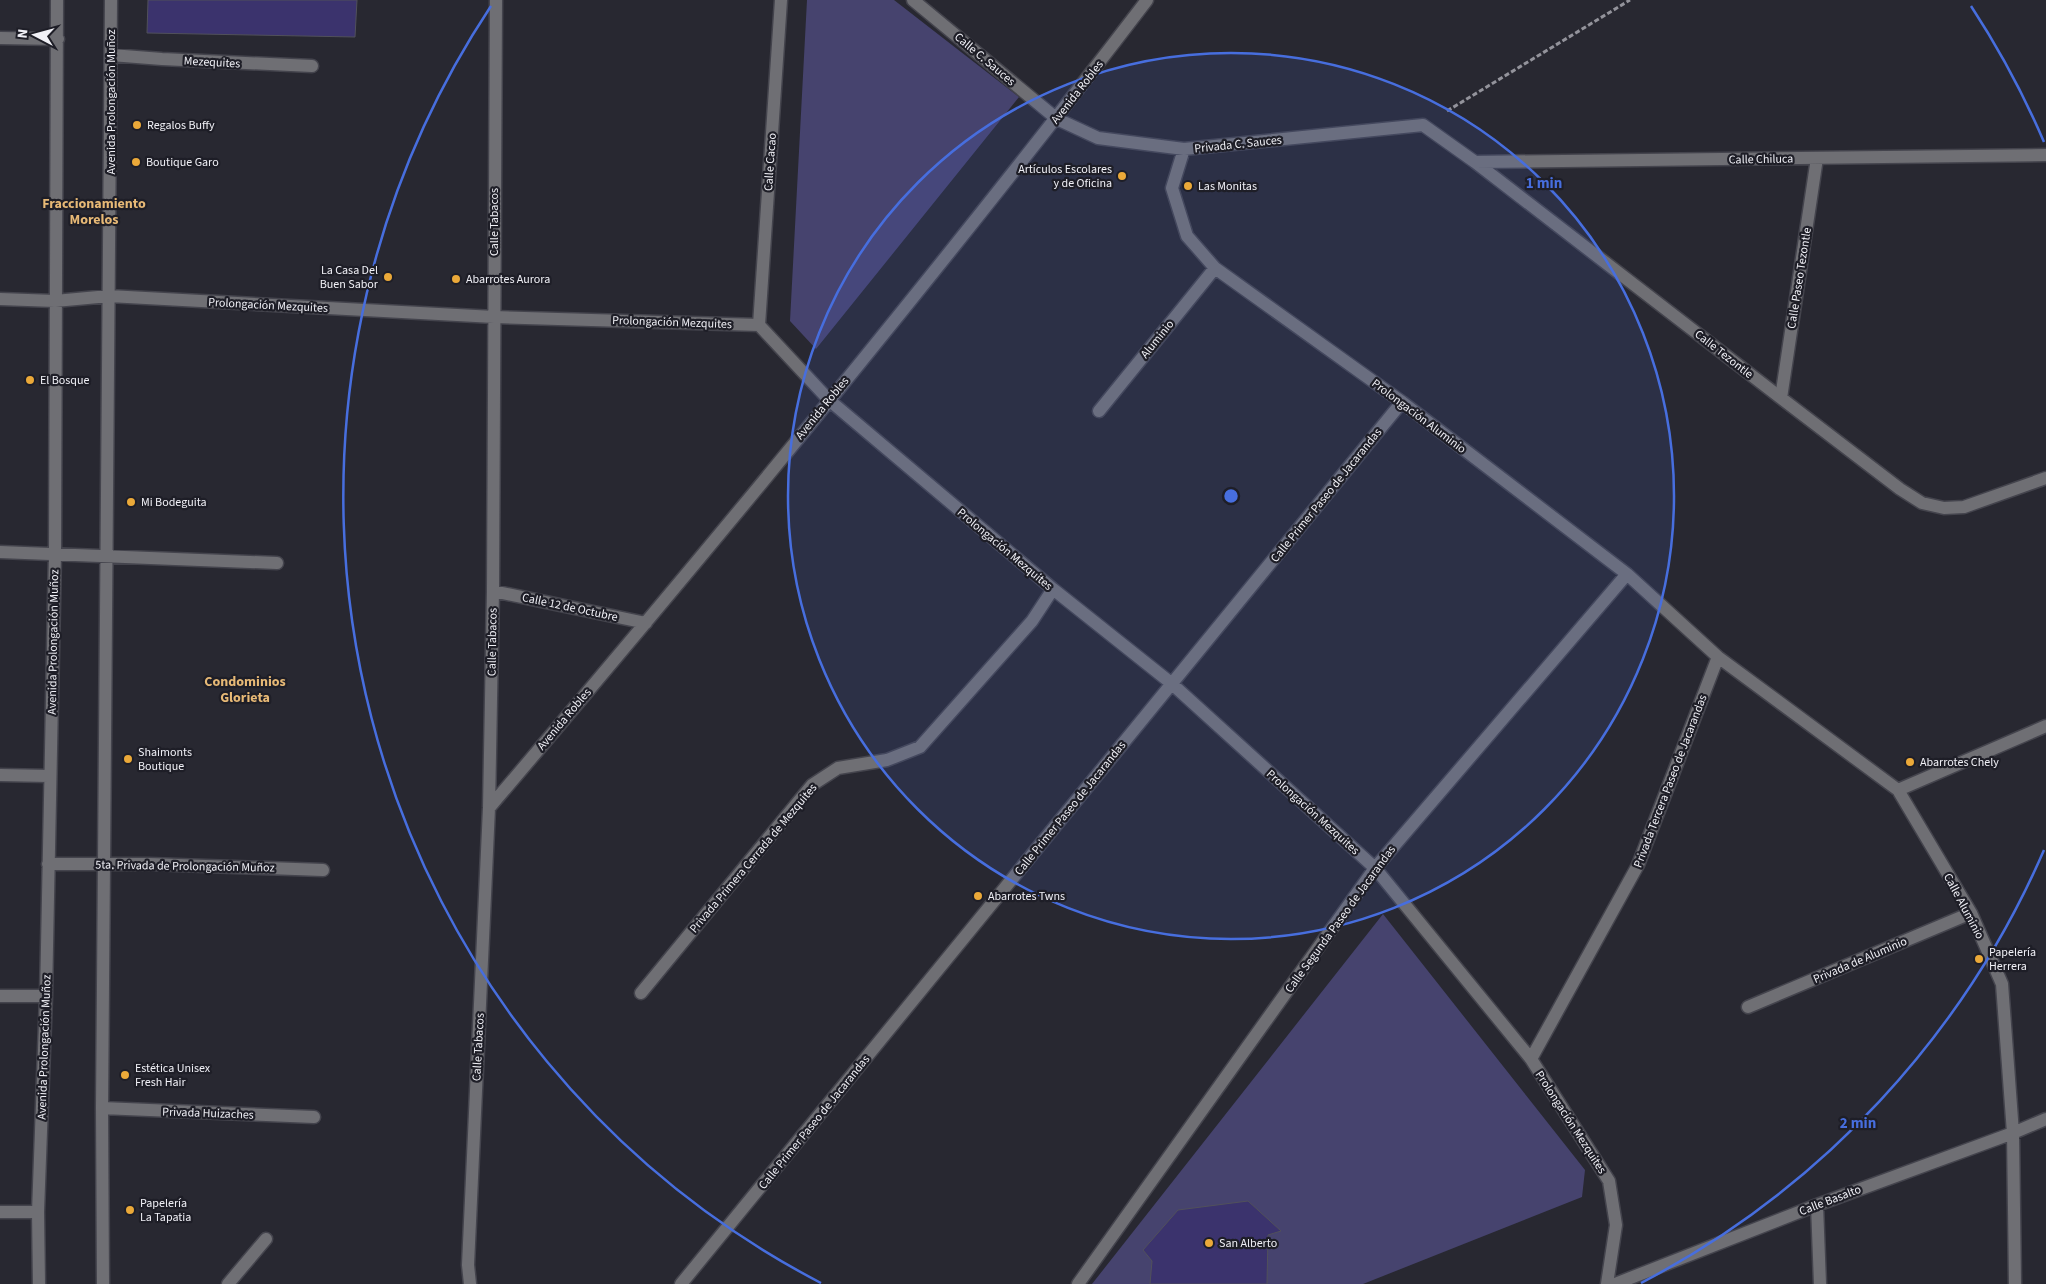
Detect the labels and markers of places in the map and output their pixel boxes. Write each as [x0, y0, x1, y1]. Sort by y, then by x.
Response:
place label: Regalos Buffy [147, 117, 215, 134]
marker: Regalos Buffy [131, 119, 143, 131]
place label: Boutique Garo [146, 154, 219, 171]
marker: Boutique Garo [130, 156, 142, 168]
place label: Artículos Escolares y de Oficina [1018, 161, 1112, 192]
marker: Artículos Escolares y de Oficina [1116, 170, 1128, 182]
place label: Las Monitas [1198, 178, 1257, 195]
marker: Las Monitas [1182, 180, 1194, 192]
place label: La Casa Del Buen Sabor [320, 262, 379, 293]
marker: La Casa Del Buen Sabor [382, 271, 394, 283]
place label: Abarrotes Aurora [466, 271, 550, 288]
marker: Abarrotes Aurora [450, 273, 462, 285]
place label: El Bosque [40, 372, 90, 389]
marker: El Bosque [24, 374, 36, 386]
centre of rings [1222, 487, 1240, 505]
place label: Mi Bodeguita [141, 494, 207, 511]
marker: Mi Bodeguita [125, 496, 137, 508]
place label: Shaimonts Boutique [138, 744, 192, 775]
marker: Shaimonts Boutique [122, 753, 134, 765]
place label: Abarrotes Chely [1920, 754, 1999, 771]
marker: Abarrotes Chely [1904, 756, 1916, 768]
place label: Abarrotes Twns [988, 888, 1065, 905]
marker: Abarrotes Twns [972, 890, 984, 902]
place label: Papelería Herrera [1989, 944, 2036, 975]
marker: Papelería Herrera [1973, 953, 1985, 965]
place label: Estética Unisex Fresh Hair [135, 1060, 211, 1091]
marker: Estética Unisex Fresh Hair [119, 1069, 131, 1081]
place label: Papelería La Tapatia [140, 1195, 191, 1226]
marker: Papelería La Tapatia [124, 1204, 136, 1216]
place label: San Alberto [1219, 1235, 1277, 1252]
marker: San Alberto [1203, 1237, 1215, 1249]

